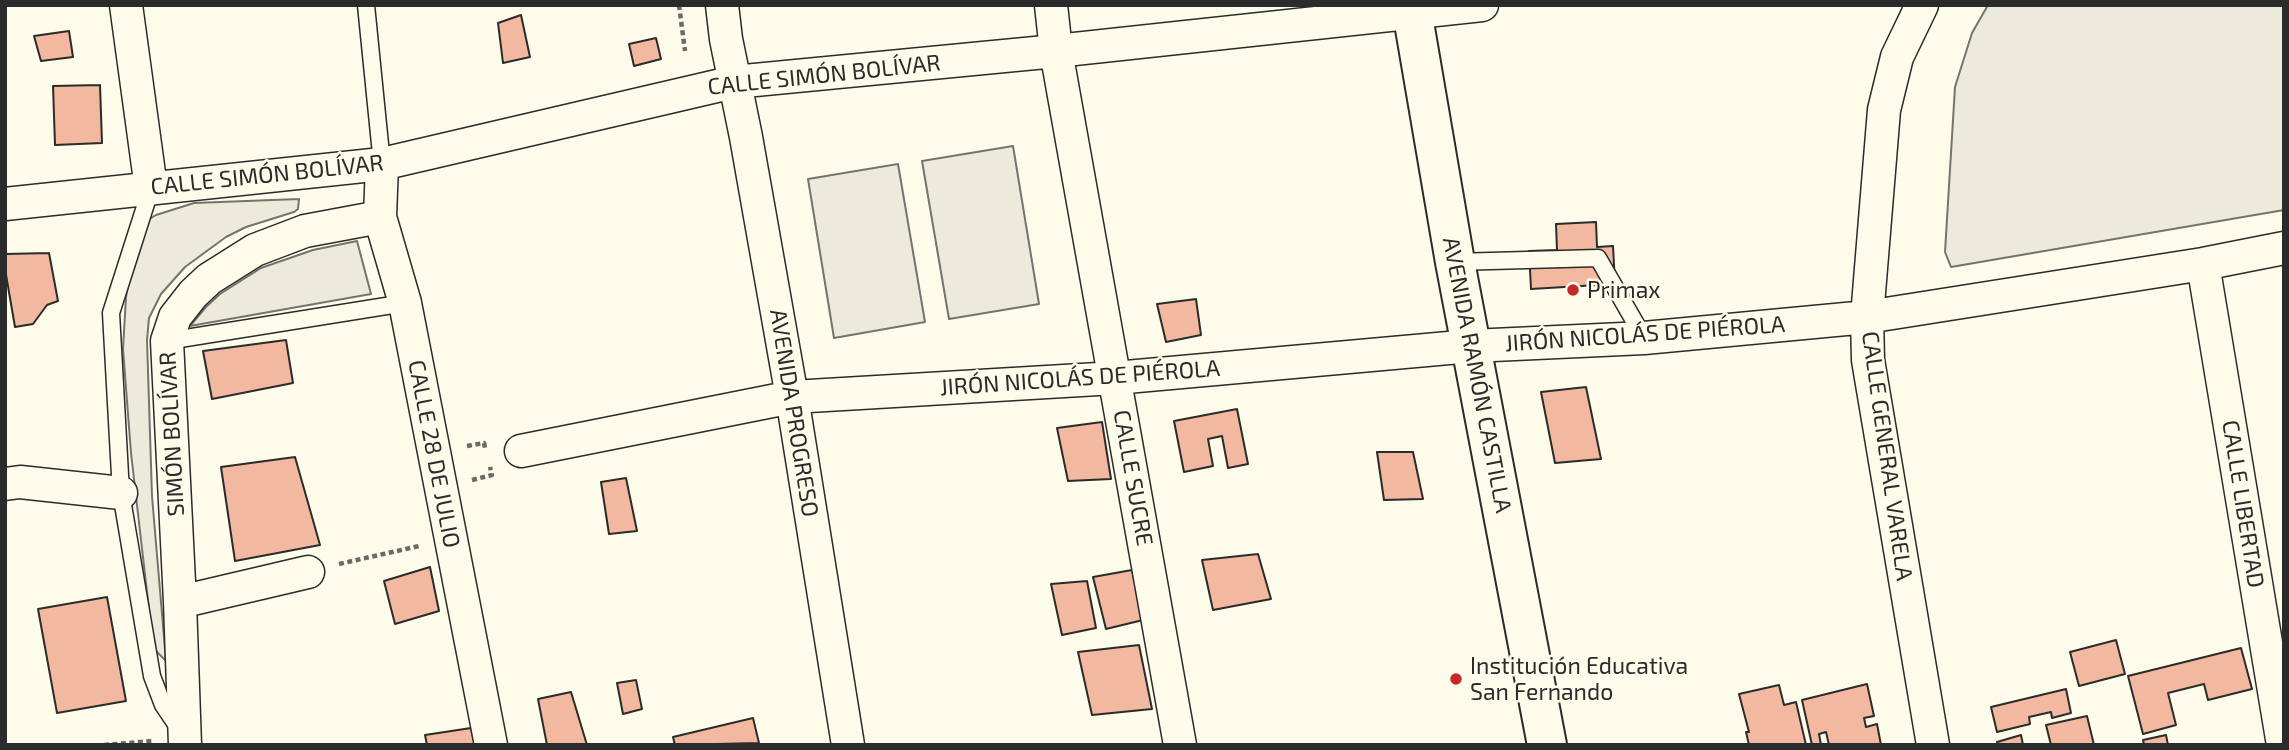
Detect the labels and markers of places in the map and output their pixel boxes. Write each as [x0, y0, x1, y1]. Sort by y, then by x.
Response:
place label: Primax [1587, 276, 1660, 304]
marker: Primax [1565, 282, 1581, 298]
place label: Institución Educativa San Fernando [1470, 652, 1688, 706]
marker: Institución Educativa San Fernando [1448, 671, 1464, 687]

